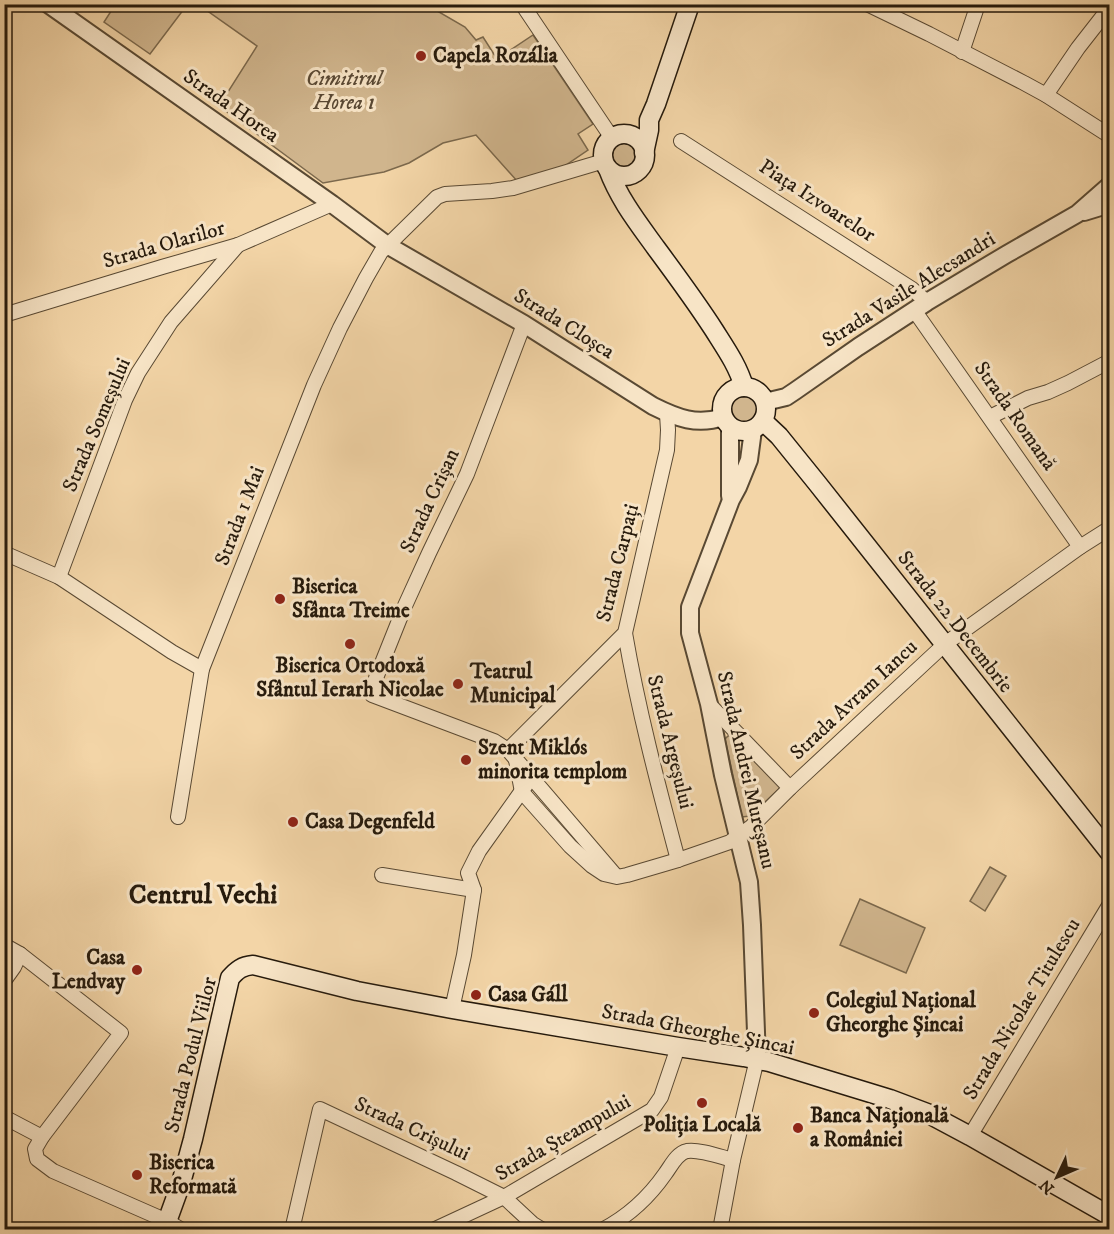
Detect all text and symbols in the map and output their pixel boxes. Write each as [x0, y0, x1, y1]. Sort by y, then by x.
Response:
place label: Capela Rozália [433, 43, 559, 69]
marker: Capela Rozália [414, 49, 428, 63]
street label: Strada Horea [178, 63, 284, 149]
park label: Cimitirul Horea 1 [306, 66, 385, 116]
street label: Piața Izvoarelor [754, 154, 880, 248]
street label: Strada Olarilor [100, 215, 228, 275]
street label: Strada Vasile Alecsandri [818, 226, 1000, 354]
street label: Strada Cloșca [509, 283, 619, 365]
street label: Strada Someșului [57, 354, 137, 496]
street label: Strada Romană [968, 357, 1062, 476]
street label: Strada Crișan [394, 445, 466, 557]
street label: Strada 1 Mai [209, 463, 271, 569]
street label: Strada Carpați [591, 501, 645, 625]
street label: Strada 22 Decembrie [892, 546, 1019, 698]
place label: Biserica Sfânta Treime [292, 574, 410, 624]
marker: Biserica Sfânta Treime [273, 592, 287, 606]
street label: Strada Avram Iancu [785, 634, 923, 766]
marker: Biserica Ortodoxă Sfântul Ierarh Nicolae [343, 637, 357, 651]
place label: Biserica Ortodoxă Sfântul Ierarh Nicolae [256, 653, 444, 703]
place label: Teatrul Municipal [469, 659, 556, 709]
street label: Strada Andrei Mureșanu [711, 669, 781, 871]
street label: Strada Argeșului [641, 672, 699, 812]
marker: Teatrul Municipal [451, 677, 465, 691]
place label: Szent Miklós minorita templom [478, 735, 628, 785]
marker: Szent Miklós minorita templom [459, 753, 473, 767]
place label: Casa Degenfeld [305, 809, 435, 835]
marker: Casa Degenfeld [286, 815, 300, 829]
district label: Centrul Vechi [129, 878, 277, 912]
street label: Strada Nicolae Titulescu [957, 913, 1087, 1105]
place label: Casa Lendvay [52, 945, 126, 995]
marker: Casa Lendvay [130, 963, 144, 977]
street label: Strada Podul Viilor [159, 974, 223, 1136]
place label: Casa Gáll [488, 982, 568, 1008]
marker: Casa Gáll [469, 988, 483, 1002]
place label: Colegiul Național Gheorghe Șincai [826, 988, 976, 1038]
street label: Strada Gheorghe Șincai [599, 999, 797, 1061]
marker: Colegiul Național Gheorghe Șincai [807, 1006, 821, 1020]
street label: Strada Șteampului [491, 1089, 635, 1187]
street label: Strada Crișului [350, 1091, 474, 1167]
marker: Poliția Locală [695, 1096, 709, 1110]
place label: Banca Națională a României [810, 1103, 950, 1153]
place label: Poliția Locală [643, 1112, 762, 1138]
marker: Banca Națională a României [791, 1121, 805, 1135]
north arrow [1027, 1147, 1087, 1207]
place label: Biserica Reformată [149, 1150, 238, 1200]
marker: Biserica Reformată [130, 1168, 144, 1182]
text: N [1035, 1175, 1059, 1198]

